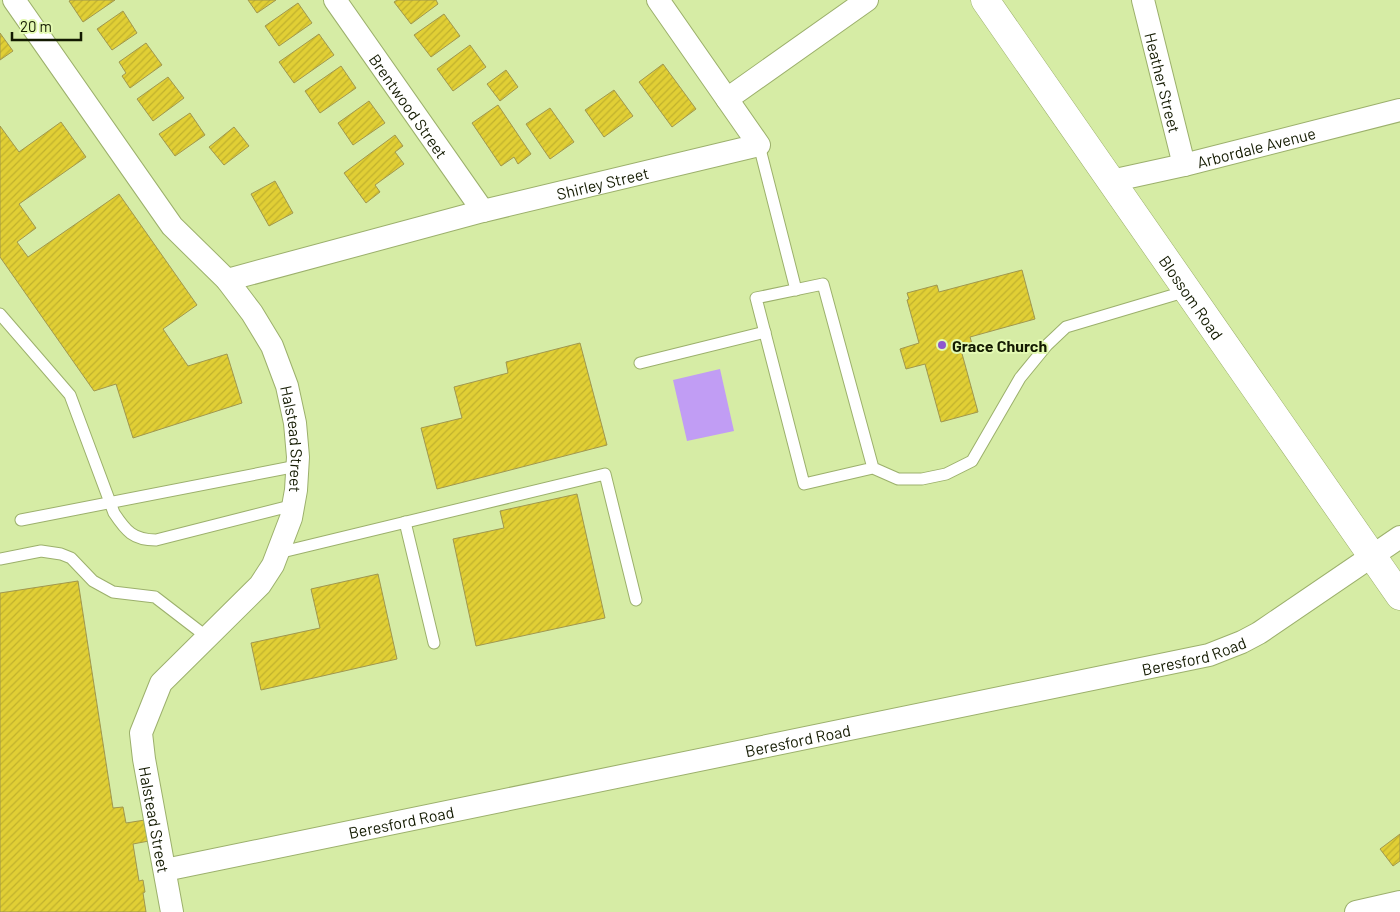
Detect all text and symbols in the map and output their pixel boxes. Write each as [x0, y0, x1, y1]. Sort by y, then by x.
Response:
scale bar [12, 10, 81, 42]
text: 20 m [20, 17, 52, 35]
street label: Heather Street [1142, 30, 1185, 135]
street label: Brentwood Street [366, 50, 452, 161]
street label: Arbordale Avenue [1195, 122, 1317, 171]
street label: Shirley Street [554, 162, 651, 203]
street label: Blossom Road [1156, 251, 1228, 343]
place label: Grace Church [952, 336, 1047, 355]
marker: Grace Church [936, 339, 948, 351]
street label: Halstead Street [278, 383, 308, 493]
street label: Beresford Road [1140, 632, 1248, 678]
street label: Beresford Road [743, 720, 852, 760]
street label: Halstead Street [136, 765, 174, 874]
street label: Beresford Road [347, 801, 455, 842]

